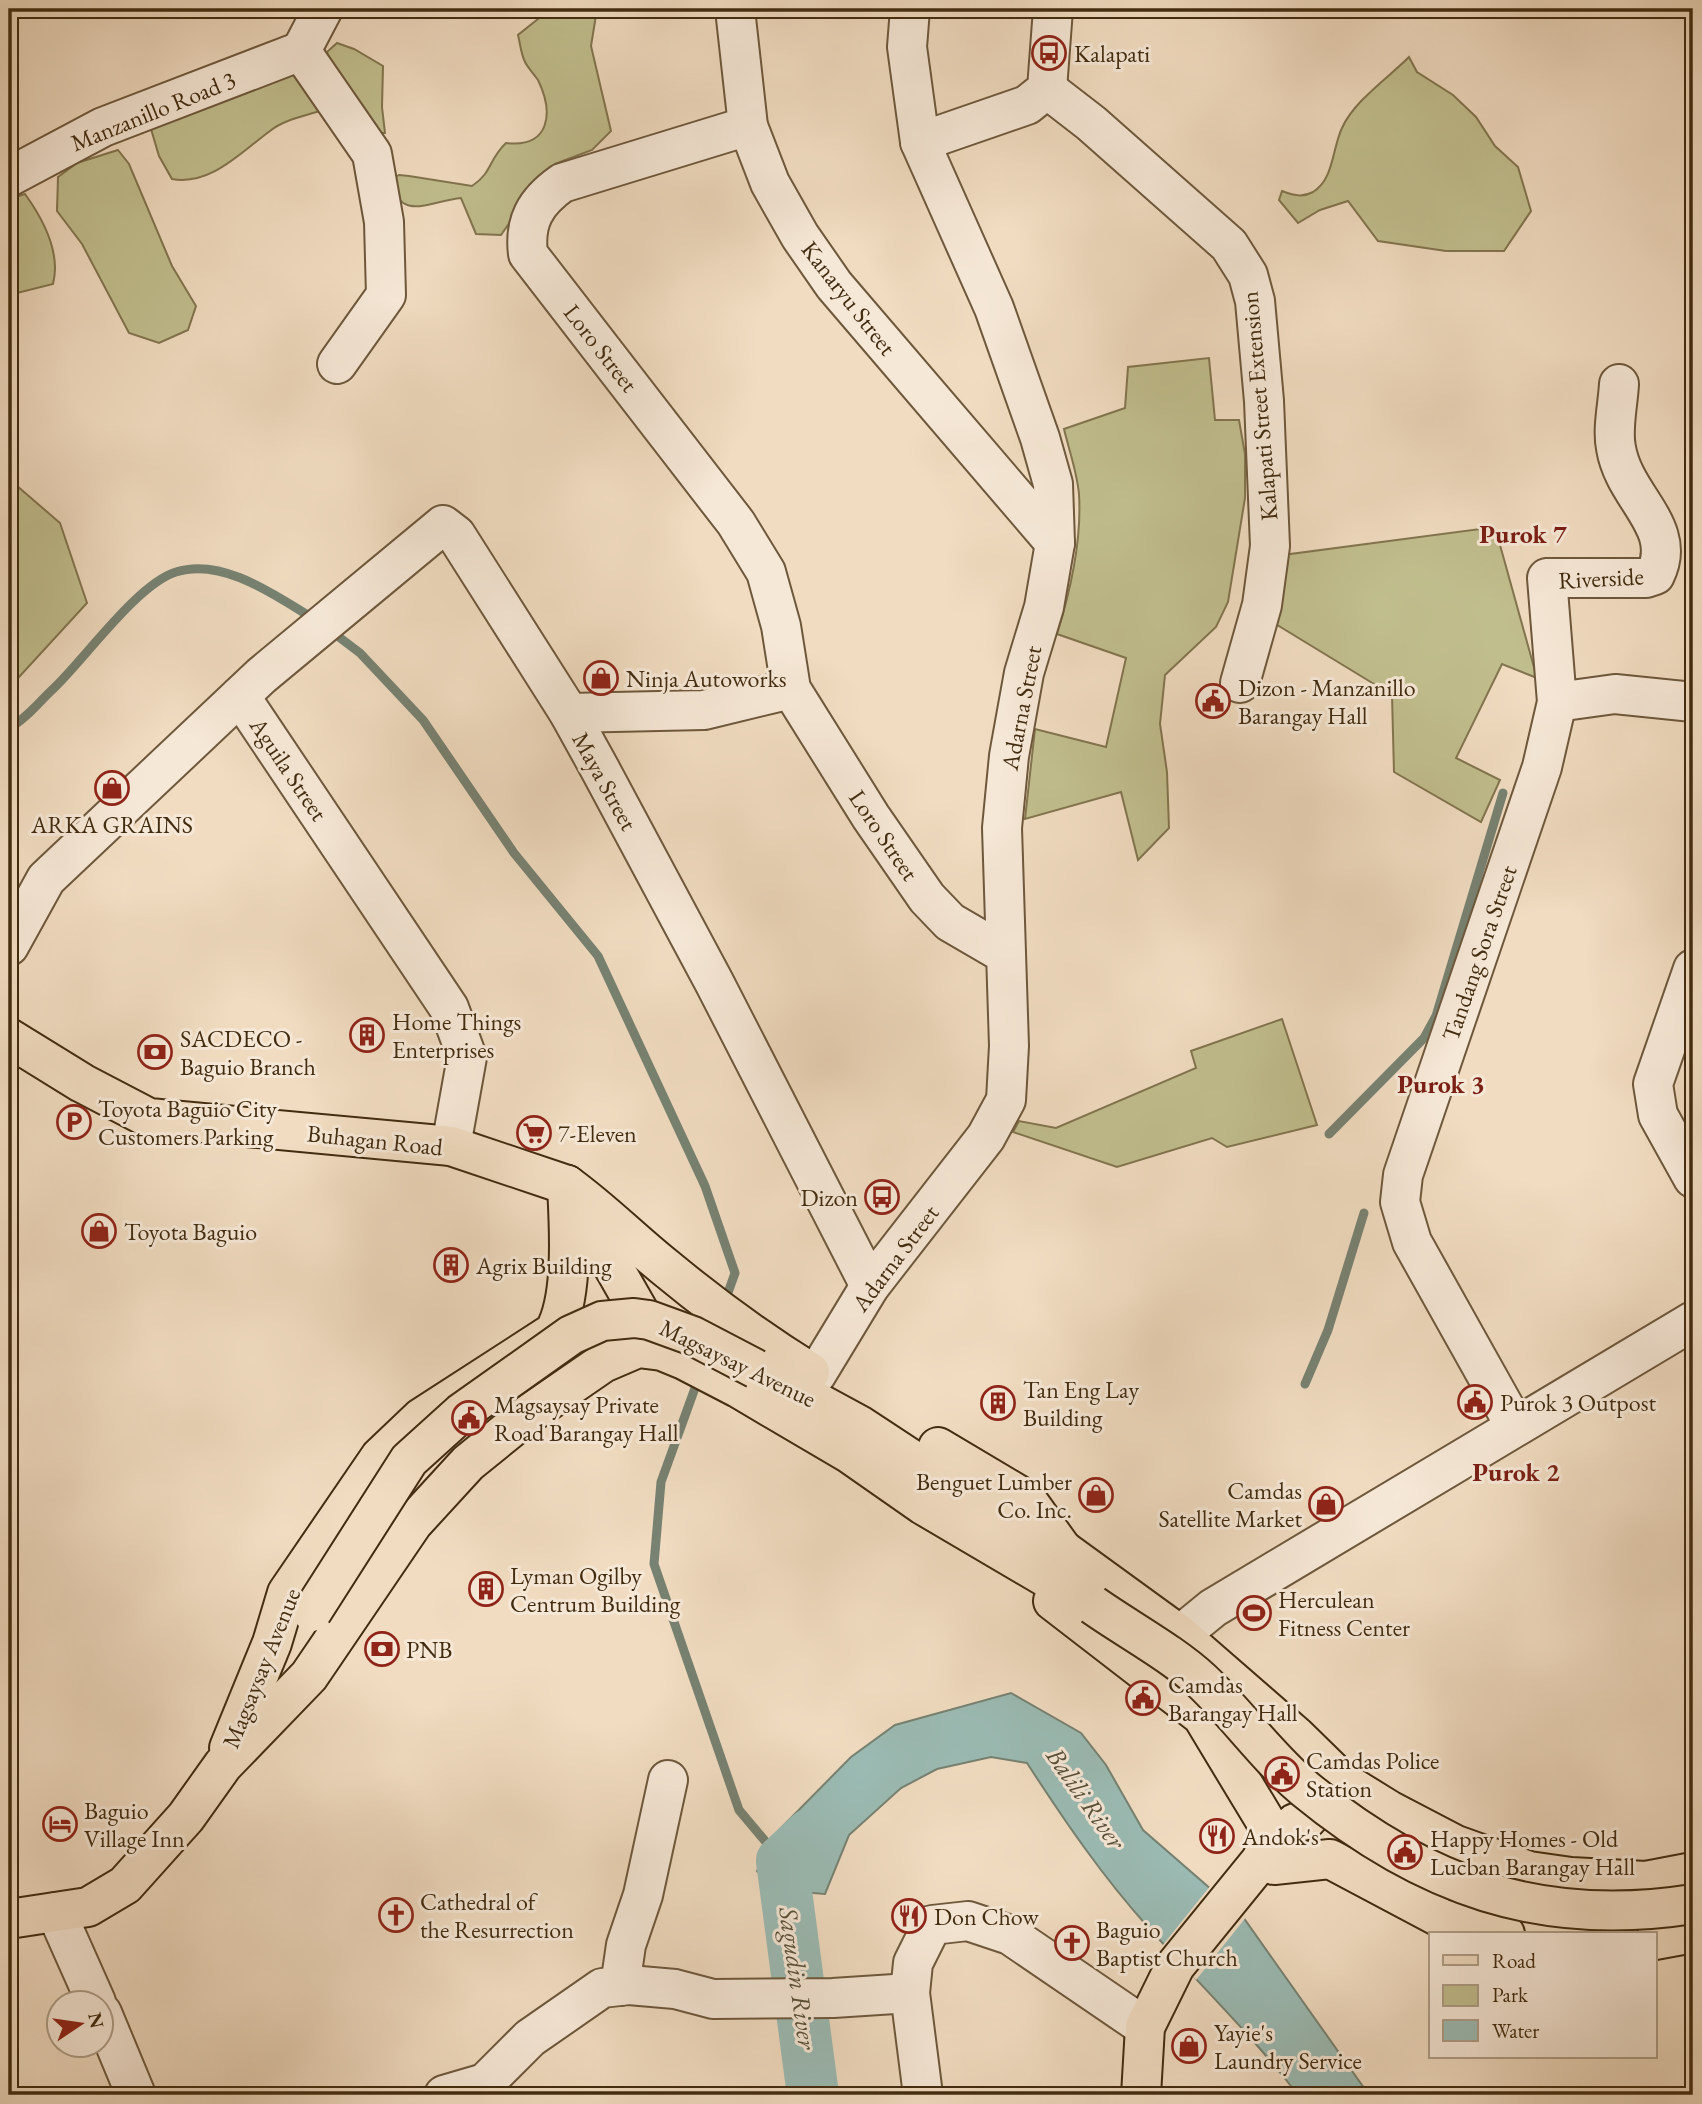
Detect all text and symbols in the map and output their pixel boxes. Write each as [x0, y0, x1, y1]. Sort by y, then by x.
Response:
bus stop icon: Kalapati [1030, 34, 1068, 72]
place label: Kalapati [1074, 38, 1150, 69]
street label: Manzanillo Road 3 [66, 64, 240, 158]
street label: Kanaryu Street [795, 235, 904, 362]
street label: Kalapati Street Extension [1234, 290, 1284, 522]
street label: Loro Street [557, 298, 645, 399]
district label: Purok 7 [1479, 517, 1567, 551]
street label: Riverside [1558, 560, 1644, 596]
street label: Adarna Street [994, 643, 1048, 774]
shop icon: Ninja Autoworks [582, 659, 620, 697]
place label: Ninja Autoworks [626, 663, 786, 694]
place label: Dizon - Manzanillo Barangay Hall [1238, 672, 1416, 731]
public building icon: Dizon - Manzanillo Barangay Hall [1194, 682, 1232, 720]
street label: Aguila Street [242, 710, 335, 827]
street label: Maya Street [565, 726, 645, 836]
shop icon: ARKA GRAINS [93, 769, 131, 807]
street label: Loro Street [842, 784, 926, 887]
place label: ARKA GRAINS [30, 809, 193, 840]
street label: Tandang Sora Street [1434, 861, 1524, 1045]
place label: Home Things Enterprises [392, 1006, 521, 1065]
building icon: Home Things Enterprises [348, 1016, 386, 1054]
place label: SACDECO - Baguio Branch [180, 1023, 316, 1082]
bank icon: SACDECO - Baguio Branch [136, 1033, 174, 1071]
district label: Purok 3 [1397, 1067, 1485, 1101]
place label: Toyota Baguio City Customers Parking [98, 1093, 277, 1152]
parking icon: Toyota Baguio City Customers Parking [55, 1103, 93, 1141]
supermarket icon: 7-Eleven [515, 1114, 553, 1152]
street label: Buhagan Road [306, 1117, 445, 1163]
place label: 7-Eleven [558, 1118, 637, 1149]
bus stop icon: Dizon [863, 1178, 901, 1216]
place label: Dizon [800, 1182, 858, 1213]
street label: Adarna Street [844, 1198, 946, 1318]
shop icon: Toyota Baguio [80, 1212, 118, 1250]
place label: Toyota Baguio [124, 1216, 257, 1247]
building icon: Agrix Building [432, 1246, 470, 1284]
place label: Agrix Building [475, 1250, 612, 1281]
street label: Magsaysay Avenue [655, 1312, 821, 1414]
place label: Tan Eng Lay Building [1023, 1374, 1139, 1433]
public building icon: Purok 3 Outpost [1456, 1383, 1494, 1421]
building icon: Tan Eng Lay Building [979, 1384, 1017, 1422]
place label: Purok 3 Outpost [1500, 1387, 1656, 1418]
place label: Magsaysay Private Road Barangay Hall [494, 1389, 679, 1448]
public building icon: Magsaysay Private Road Barangay Hall [450, 1399, 488, 1437]
district label: Purok 2 [1472, 1455, 1560, 1489]
place label: Benguet Lumber Co. Inc. [916, 1466, 1072, 1525]
place label: Camdas Satellite Market [1158, 1475, 1302, 1534]
shop icon: Benguet Lumber Co. Inc. [1077, 1476, 1115, 1514]
shop icon: Camdas Satellite Market [1307, 1485, 1345, 1523]
place label: Lyman Ogilby Centrum Building [510, 1560, 681, 1619]
building icon: Lyman Ogilby Centrum Building [467, 1570, 505, 1608]
street label: Magsaysay Avenue [215, 1583, 307, 1753]
place label: Herculean Fitness Center [1278, 1584, 1410, 1643]
sports icon: Herculean Fitness Center [1235, 1594, 1273, 1632]
bank icon: PNB [363, 1630, 401, 1668]
place label: PNB [406, 1634, 452, 1665]
place label: Camdas Barangay Hall [1168, 1669, 1298, 1728]
public building icon: Camdas Barangay Hall [1124, 1679, 1162, 1717]
water label: Balili River [1038, 1740, 1134, 1856]
place label: Camdas Police Station [1306, 1745, 1439, 1804]
public building icon: Camdas Police Station [1263, 1755, 1301, 1793]
place label: Baguio Village Inn [84, 1795, 185, 1854]
hotel icon: Baguio Village Inn [41, 1805, 79, 1843]
restaurant icon: Andok's [1198, 1817, 1236, 1855]
place label: Andok's [1241, 1821, 1319, 1852]
place label: Happy Homes - Old Lucban Barangay Hall [1430, 1823, 1635, 1882]
public building icon: Happy Homes - Old Lucban Barangay Hall [1386, 1833, 1424, 1871]
place label: Cathedral of the Resurrection [420, 1886, 574, 1945]
church icon: Cathedral of the Resurrection [377, 1896, 415, 1934]
restaurant icon: Don Chow [890, 1897, 928, 1935]
place label: Don Chow [934, 1901, 1039, 1932]
water label: Sagudin River [771, 1904, 825, 2052]
place label: Baguio Baptist Church [1096, 1914, 1238, 1973]
church icon: Baguio Baptist Church [1053, 1924, 1091, 1962]
legend [1429, 1932, 1656, 2058]
text: Road [1492, 1947, 1536, 1974]
text: Park [1492, 1981, 1529, 2008]
north arrow [46, 1988, 116, 2058]
text: N [82, 2010, 110, 2031]
place label: Yayie's Laundry Service [1214, 2017, 1362, 2076]
text: Water [1492, 2017, 1539, 2044]
shop icon: Yayie's Laundry Service [1170, 2027, 1208, 2065]

